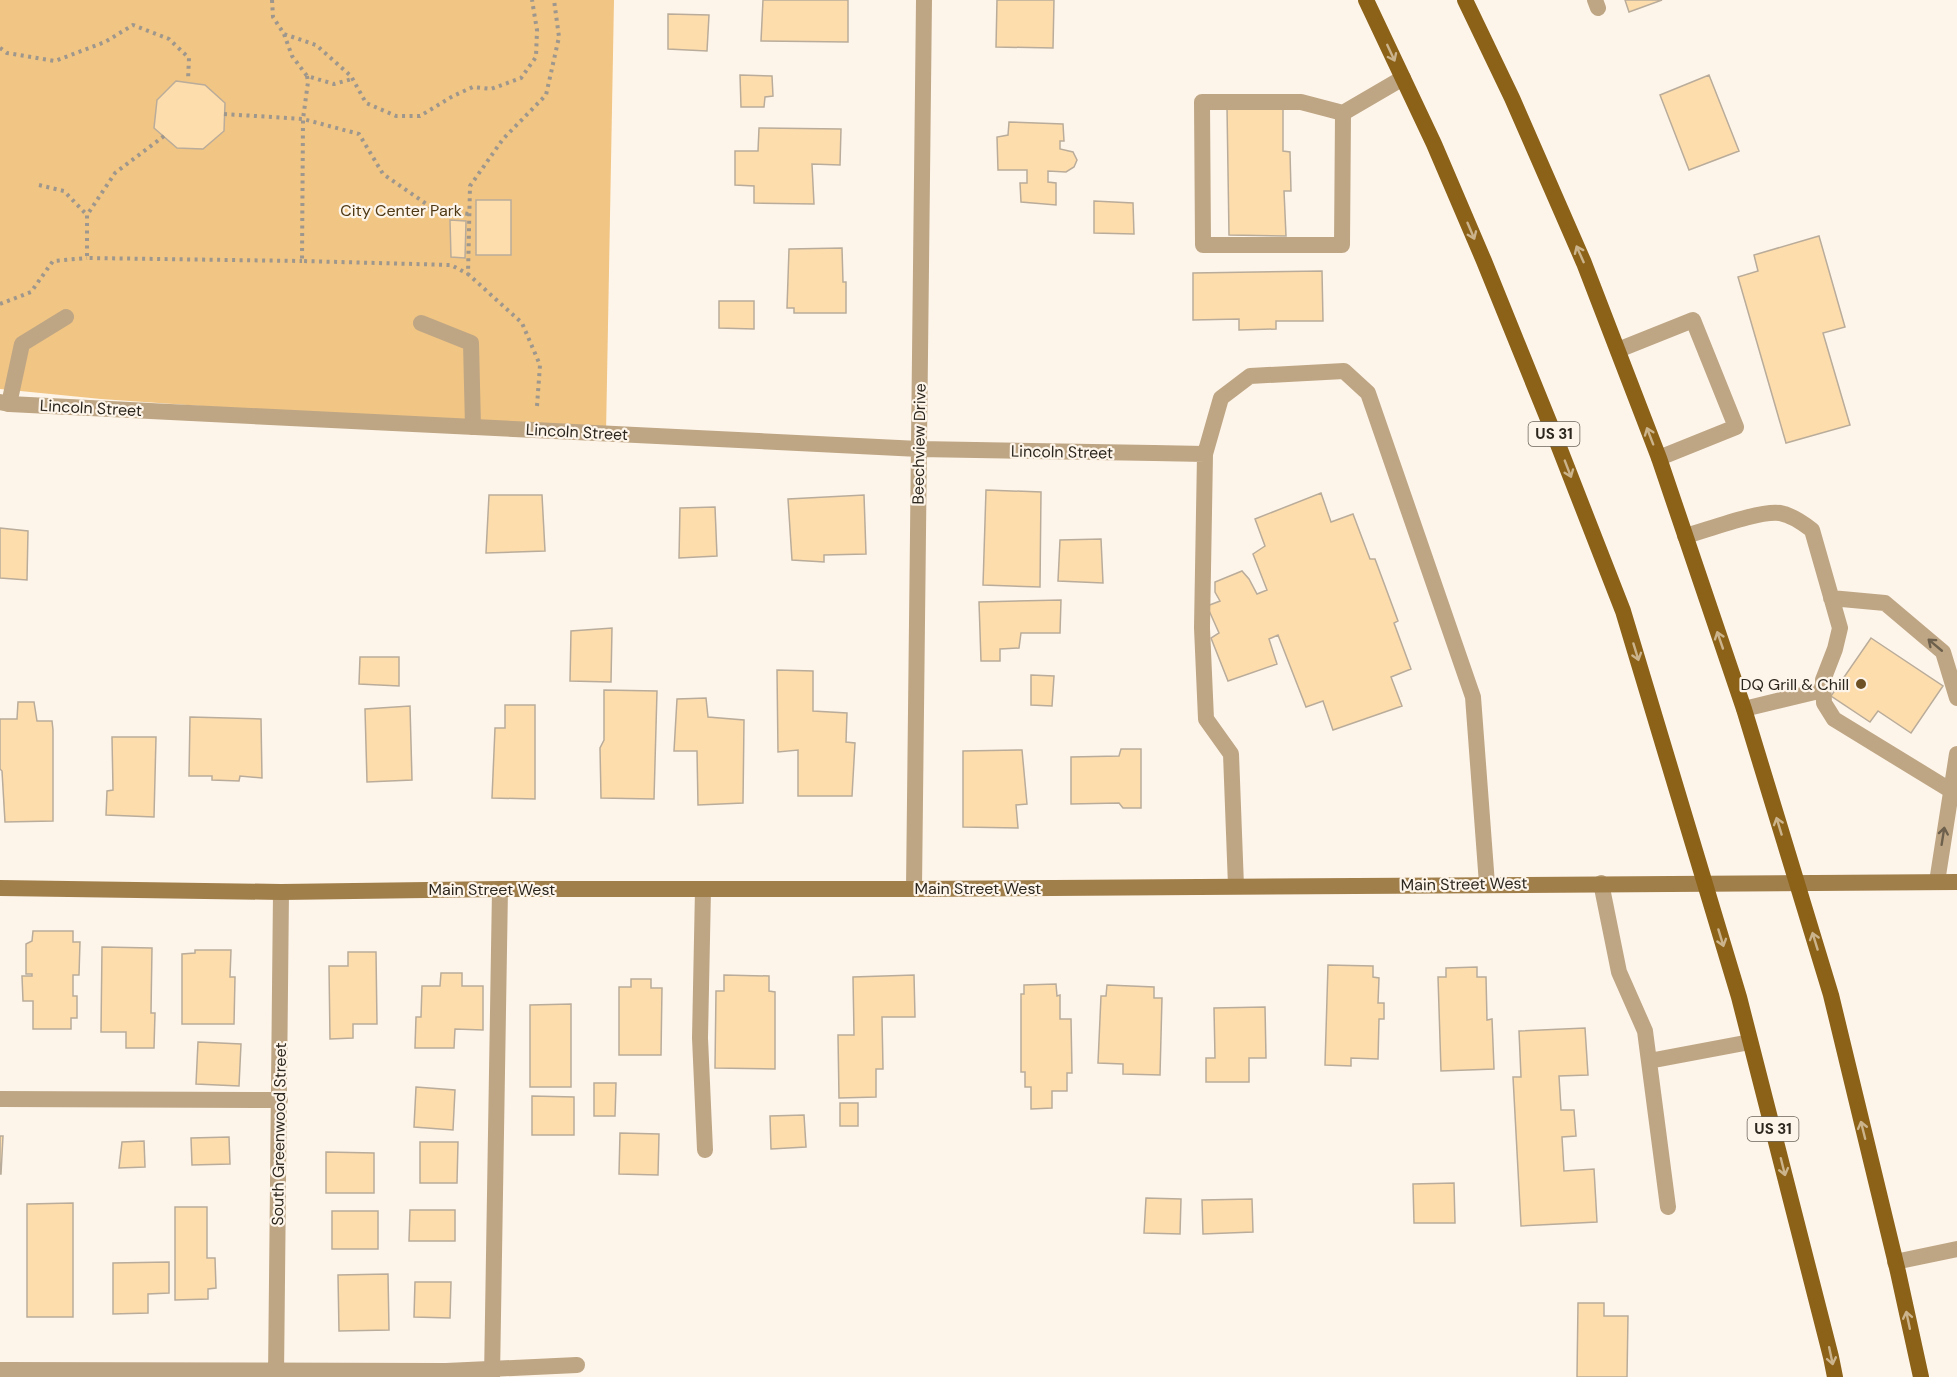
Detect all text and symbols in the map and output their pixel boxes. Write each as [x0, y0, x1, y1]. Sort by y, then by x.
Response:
one-way arrow [1385, 43, 1397, 61]
park label: City Center Park [340, 200, 462, 221]
one-way arrow [1466, 221, 1477, 239]
one-way arrow [1574, 245, 1585, 263]
street label: Beechview Drive [907, 383, 931, 505]
street label: Lincoln Street [39, 395, 143, 421]
street label: Lincoln Street [525, 419, 629, 445]
road number: US 31 [1528, 422, 1580, 446]
one-way arrow [1644, 427, 1655, 445]
street label: Lincoln Street [1011, 441, 1113, 463]
one-way arrow [1563, 460, 1574, 478]
one-way arrow [1714, 631, 1725, 650]
one-way arrow [1928, 638, 1943, 652]
one-way arrow [1631, 642, 1642, 661]
place label: DQ Grill & Chill [1740, 674, 1849, 695]
marker: DQ Grill & Chill [1854, 677, 1868, 691]
one-way arrow [1773, 817, 1784, 836]
one-way arrow [1938, 827, 1949, 846]
street label: Main Street West [1400, 872, 1528, 896]
street label: Main Street West [915, 878, 1041, 899]
street label: Main Street West [429, 879, 555, 900]
one-way arrow [1716, 928, 1727, 947]
one-way arrow [1809, 932, 1820, 951]
street label: South Greenwood Street [267, 1042, 291, 1226]
road number: US 31 [1748, 1117, 1798, 1141]
one-way arrow [1857, 1121, 1869, 1140]
one-way arrow [1777, 1157, 1789, 1176]
one-way arrow [1902, 1311, 1913, 1330]
one-way arrow [1825, 1346, 1837, 1365]

